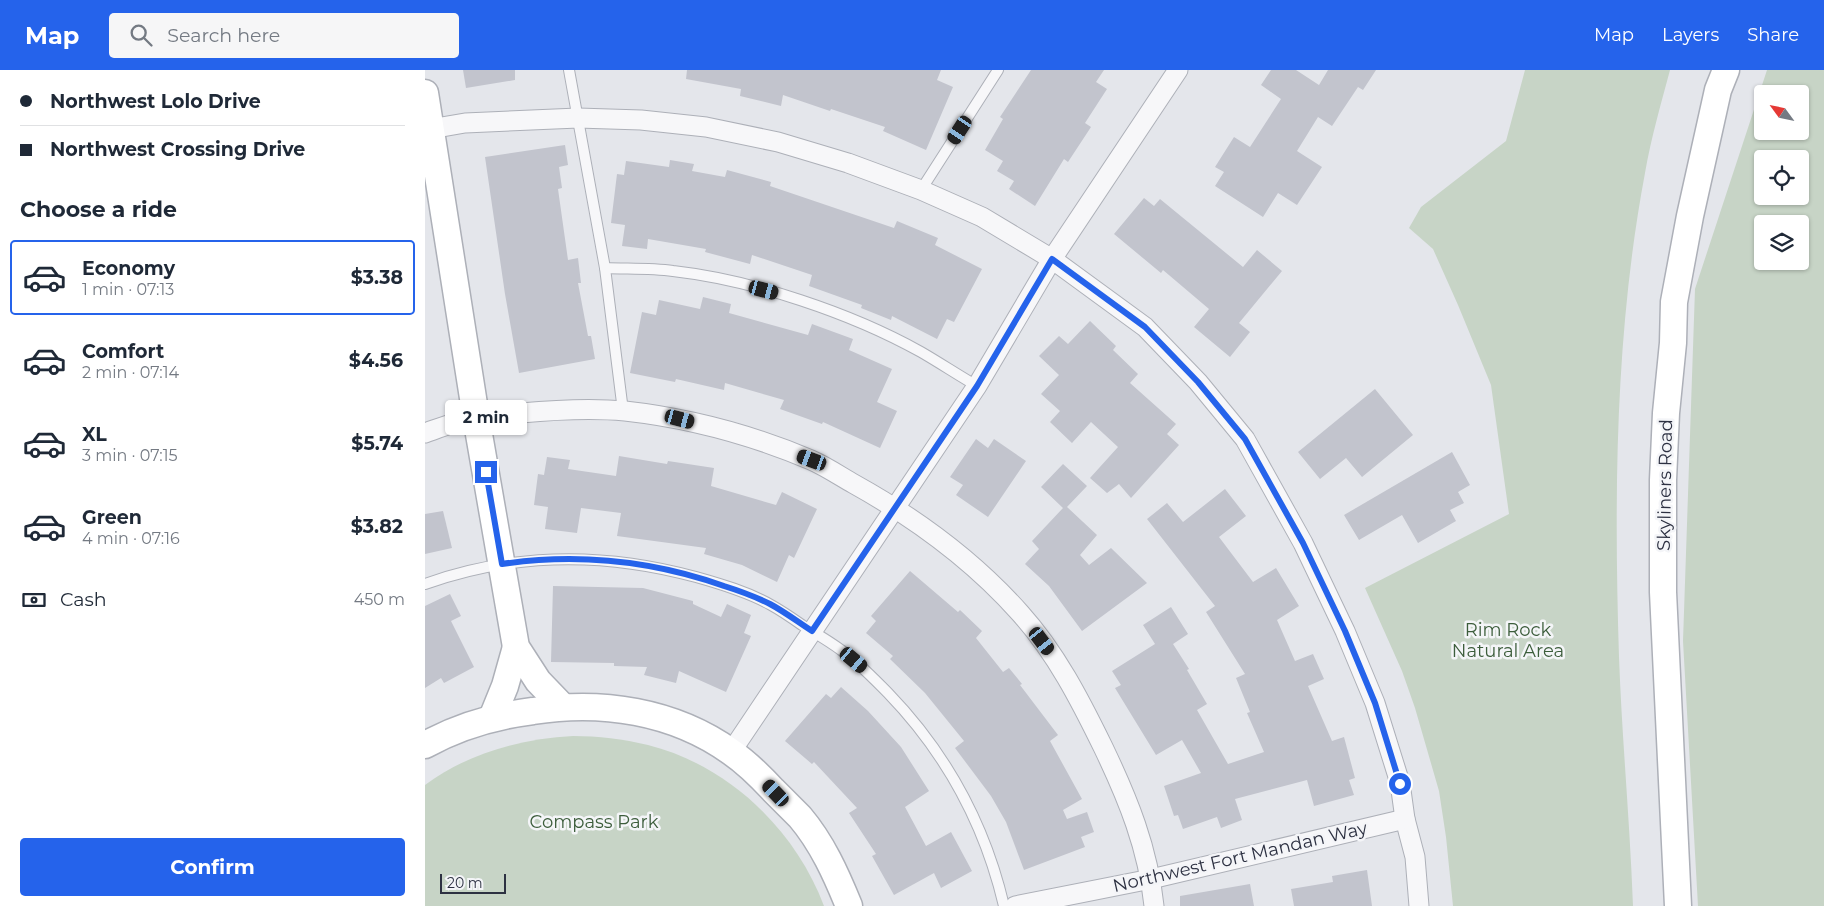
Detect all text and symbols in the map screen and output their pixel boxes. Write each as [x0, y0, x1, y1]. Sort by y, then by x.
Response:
search box [109, 13, 459, 58]
text: Map [25, 21, 79, 50]
icon: search [127, 21, 155, 49]
text: Search here [167, 24, 280, 47]
text: Map [1594, 24, 1634, 46]
text: Layers [1662, 24, 1719, 46]
text: Share [1747, 24, 1799, 46]
north arrow [1754, 85, 1809, 140]
map controls [1754, 85, 1809, 270]
text: Northwest Lolo Drive [50, 90, 261, 113]
car [945, 113, 974, 147]
text: Northwest Crossing Drive [50, 138, 305, 161]
button: locate [1754, 150, 1809, 205]
text: Choose a ride [20, 196, 177, 223]
button: layers [1754, 215, 1809, 270]
icon: car [22, 255, 67, 300]
text: Economy [82, 257, 175, 280]
text: $3.38 [351, 266, 403, 289]
car [747, 279, 780, 301]
text: 1 min · 07:13 [82, 280, 174, 299]
icon: car [22, 338, 67, 383]
text: Comfort [82, 340, 164, 363]
text: $4.56 [349, 349, 403, 372]
text: 2 min · 07:14 [82, 363, 179, 382]
callout: 2 min [445, 400, 527, 434]
text: 2 min [463, 408, 509, 427]
car [663, 408, 696, 430]
street label: Skyliners Road [1653, 419, 1677, 551]
icon: car [22, 421, 67, 466]
text: XL [82, 423, 107, 446]
text: $5.74 [351, 432, 403, 455]
text: 3 min · 07:15 [82, 446, 178, 465]
car [795, 448, 828, 472]
route end [475, 461, 497, 483]
icon: car [22, 504, 67, 549]
text: Green [82, 506, 142, 529]
text: $3.82 [351, 515, 403, 538]
text: 4 min · 07:16 [82, 529, 180, 548]
icon: cash [20, 586, 48, 614]
text: Cash [60, 588, 107, 611]
text: 450 m [354, 590, 405, 609]
park label: Rim Rock Natural Area [1452, 619, 1564, 662]
car [1026, 625, 1057, 657]
car [837, 645, 870, 675]
route start [1389, 773, 1411, 795]
car [760, 777, 791, 809]
park label: Compass Park [530, 811, 659, 833]
street label: Northwest Fort Mandan Way [1111, 817, 1370, 897]
button: Confirm [20, 838, 405, 896]
scale bar [440, 871, 506, 894]
text: 20 m [447, 874, 483, 892]

